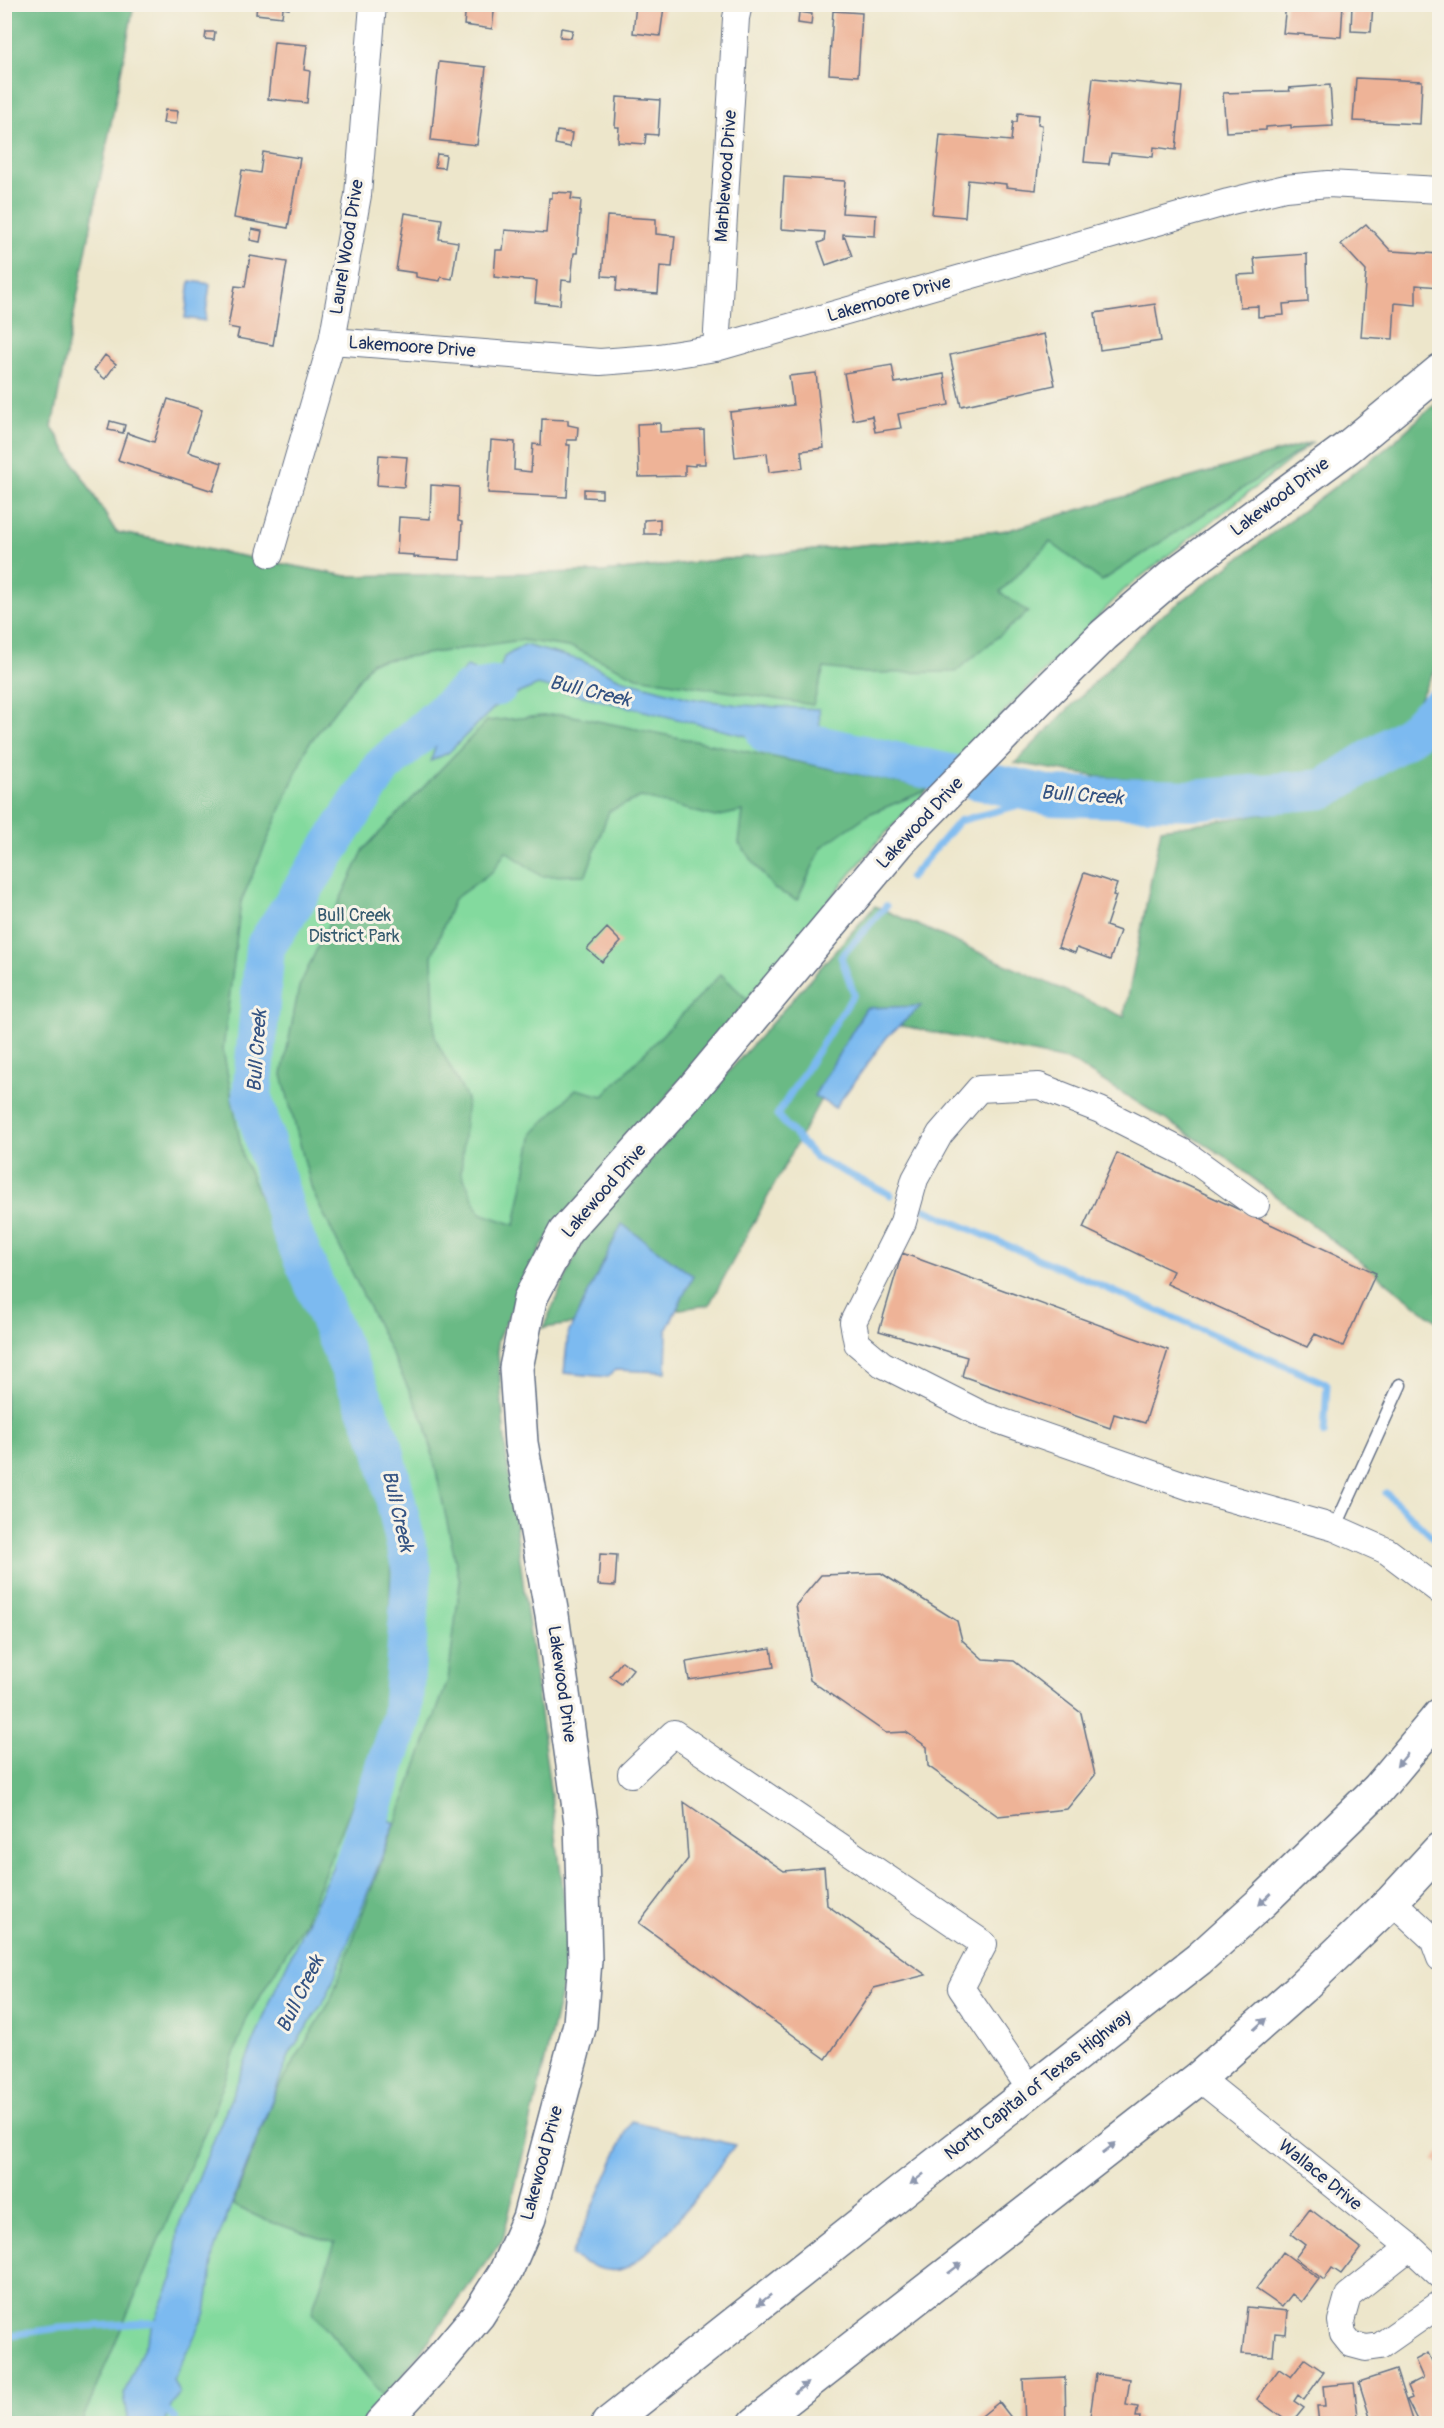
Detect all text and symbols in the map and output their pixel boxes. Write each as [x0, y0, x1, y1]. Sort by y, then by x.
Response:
street label: Marblewood Drive [710, 109, 742, 243]
street label: Laurel Wood Drive [325, 178, 369, 316]
street label: Lakemoore Drive [825, 270, 953, 328]
street label: Lakemoore Drive [348, 331, 476, 363]
street label: Lakewood Drive [1226, 452, 1334, 542]
water label: Bull Creek [547, 670, 635, 713]
street label: Lakewood Drive [872, 772, 969, 874]
water label: Bull Creek [1040, 780, 1126, 810]
park label: Bull Creek District Park [308, 904, 400, 948]
water label: Bull Creek [242, 1007, 272, 1093]
street label: Lakewood Drive [557, 1139, 651, 1243]
water label: Bull Creek [377, 1468, 420, 1556]
street label: Lakewood Drive [542, 1624, 582, 1744]
one-way arrow [1396, 1752, 1409, 1767]
one-way arrow [1259, 1891, 1273, 1905]
water label: Bull Creek [271, 1950, 330, 2037]
street label: North Capital of Texas Highway [940, 2005, 1136, 2165]
one-way arrow [1252, 2018, 1267, 2031]
street label: Lakewood Drive [516, 2103, 568, 2223]
street label: Wallace Drive [1273, 2134, 1367, 2216]
one-way arrow [1101, 2142, 1117, 2154]
one-way arrow [909, 2172, 925, 2185]
one-way arrow [948, 2262, 963, 2274]
one-way arrow [756, 2293, 772, 2306]
one-way arrow [794, 2382, 809, 2394]

